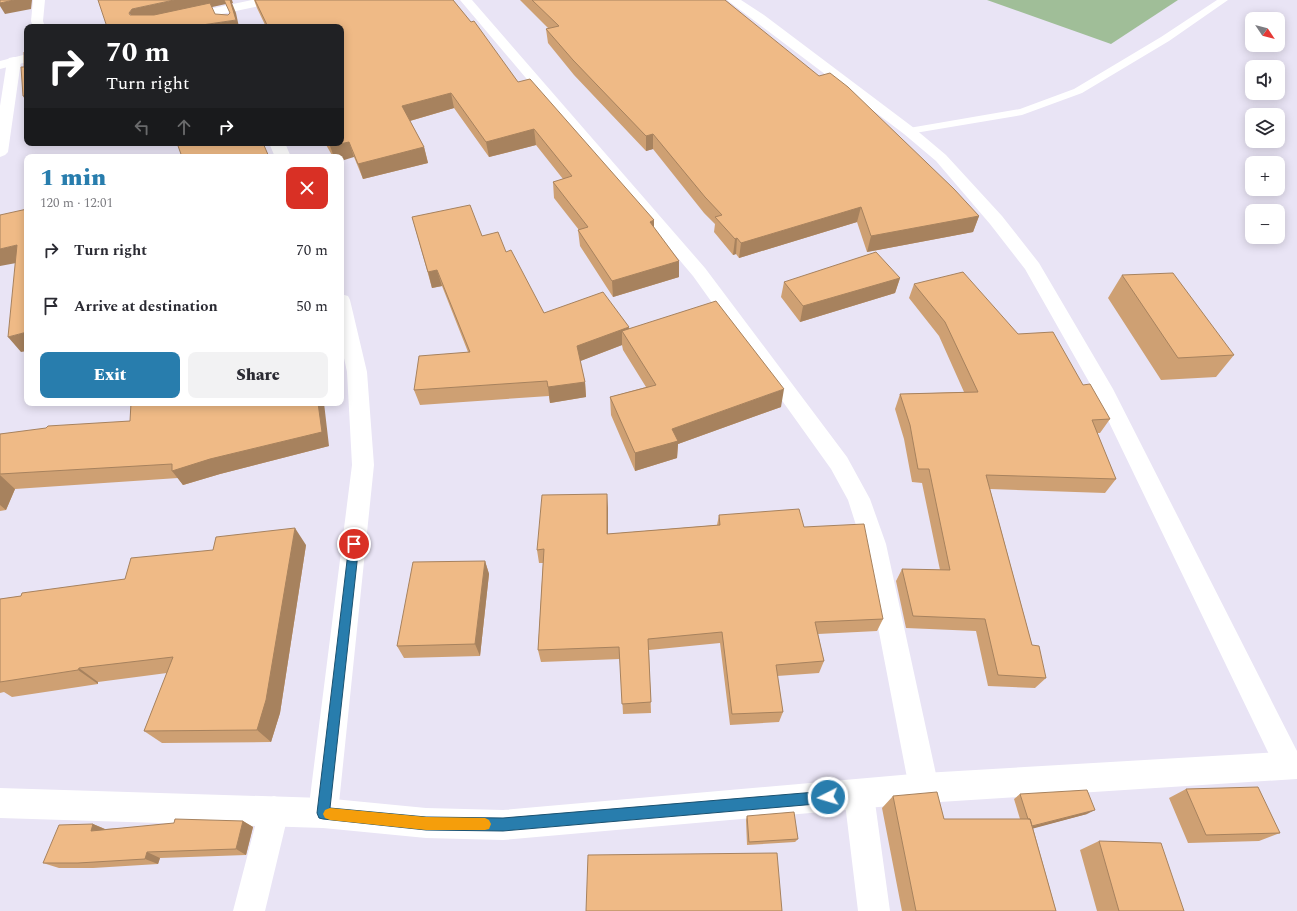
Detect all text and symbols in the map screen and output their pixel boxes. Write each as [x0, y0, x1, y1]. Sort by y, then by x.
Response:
north arrow [1245, 12, 1285, 52]
map controls [1245, 12, 1285, 244]
text: 70 m [106, 31, 170, 74]
icon: right [40, 40, 92, 92]
button: sound [1245, 60, 1285, 100]
text: Turn right [106, 70, 189, 97]
button: layers [1245, 108, 1285, 148]
icon: left [131, 116, 153, 138]
icon: ahead [173, 116, 195, 138]
icon: right [215, 116, 237, 138]
button: + [1245, 156, 1285, 196]
text: 1 min [40, 160, 106, 196]
button: close [286, 167, 328, 209]
text: 120 m · 12:01 [40, 193, 113, 213]
button: − [1245, 204, 1285, 244]
icon: right [40, 239, 62, 261]
text: Turn right [74, 239, 147, 262]
text: 70 m [296, 239, 328, 262]
icon: arrive [40, 295, 62, 317]
text: Arrive at destination [74, 295, 218, 318]
text: 50 m [296, 295, 328, 318]
button: Exit [40, 352, 180, 398]
button: Share [188, 352, 328, 398]
pin [337, 527, 371, 561]
icon: arrive [343, 533, 365, 555]
position arrow [807, 776, 849, 818]

